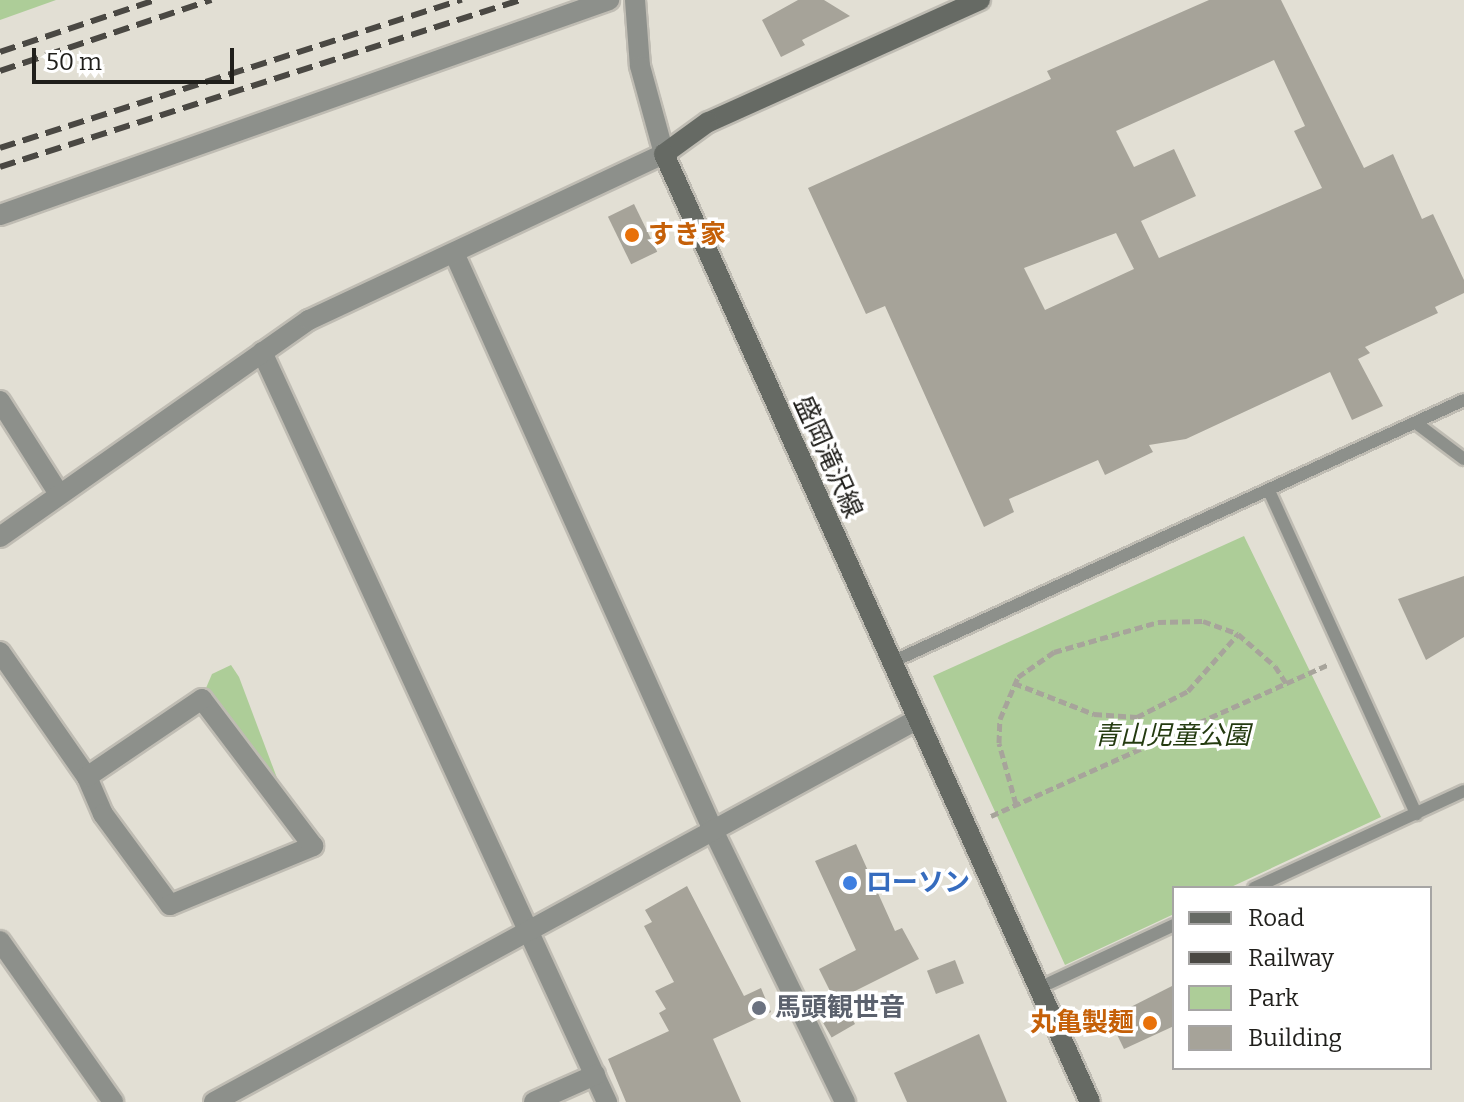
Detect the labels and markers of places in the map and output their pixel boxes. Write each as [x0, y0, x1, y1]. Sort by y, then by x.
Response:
place label: すき家 [648, 219, 726, 251]
marker: すき家 [623, 226, 641, 244]
place label: ローソン [866, 867, 970, 899]
marker: ローソン [841, 874, 859, 892]
place label: 馬頭観世音 [775, 992, 905, 1024]
marker: 馬頭観世音 [750, 999, 768, 1017]
place label: 丸亀製麺 [1030, 1007, 1134, 1039]
marker: 丸亀製麺 [1141, 1014, 1159, 1032]

